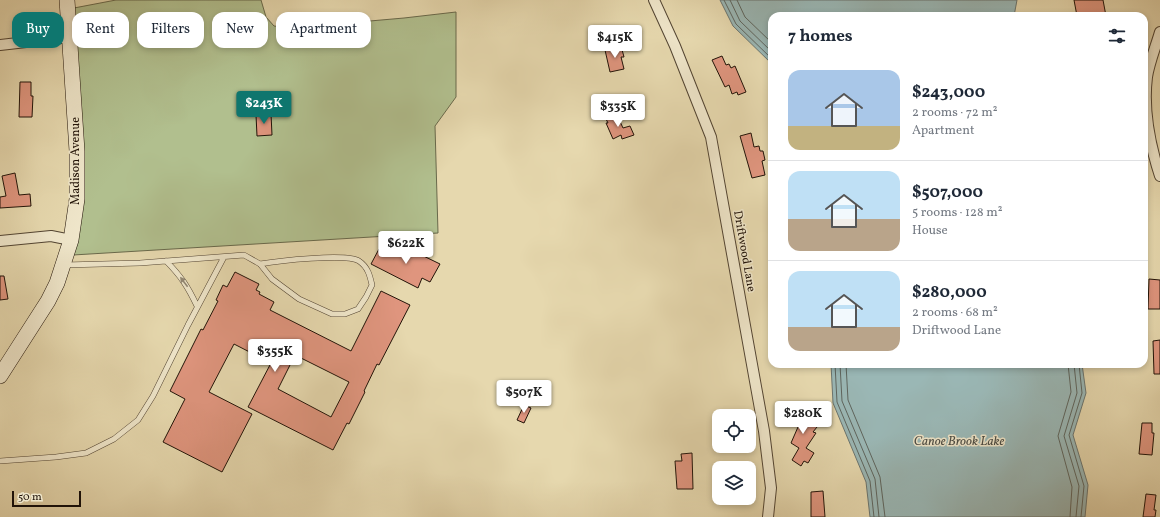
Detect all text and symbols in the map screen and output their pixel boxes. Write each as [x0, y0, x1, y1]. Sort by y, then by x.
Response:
chip: Buy [12, 12, 64, 48]
chip: Rent [72, 12, 129, 48]
chip: Filters [137, 12, 204, 48]
chip: New [212, 12, 268, 48]
chip: Apartment [276, 12, 371, 48]
pin: $415K [587, 25, 643, 59]
text: 7 homes [788, 25, 853, 48]
icon: filters [1106, 25, 1128, 47]
text: $415K [597, 29, 633, 47]
text: $243,000 [912, 81, 985, 104]
icon: home [820, 86, 868, 134]
pin: $243K [236, 91, 292, 125]
pin: $335K [590, 94, 646, 128]
text: $243K [245, 95, 283, 113]
text: $335K [600, 98, 636, 116]
text: 2 rooms · 72 m² [912, 104, 998, 122]
street label: Madison Avenue [68, 117, 84, 205]
text: Apartment [912, 122, 975, 140]
text: $507,000 [912, 181, 983, 204]
icon: home [820, 187, 868, 235]
text: 5 rooms · 128 m² [912, 204, 1003, 222]
street label: Driftwood Lane [729, 209, 759, 293]
text: House [912, 222, 948, 240]
pin: $622K [378, 231, 434, 265]
text: $622K [387, 235, 425, 253]
one-way arrow [180, 276, 189, 287]
text: $280,000 [912, 281, 987, 304]
icon: home [820, 287, 868, 335]
text: 2 rooms · 68 m² [912, 304, 998, 322]
text: Driftwood Lane [912, 322, 1001, 340]
pin: $355K [247, 339, 303, 373]
text: $355K [257, 343, 293, 361]
pin: $507K [496, 380, 552, 414]
text: $507K [505, 384, 543, 402]
pin: $280K [775, 401, 831, 435]
text: $280K [784, 405, 822, 423]
map controls [712, 409, 756, 505]
button: locate [712, 409, 756, 453]
water label: Canoe Brook Lake [914, 433, 1005, 451]
button: layers [712, 461, 756, 505]
scale bar [12, 489, 81, 508]
text: 50 m [18, 490, 42, 505]

